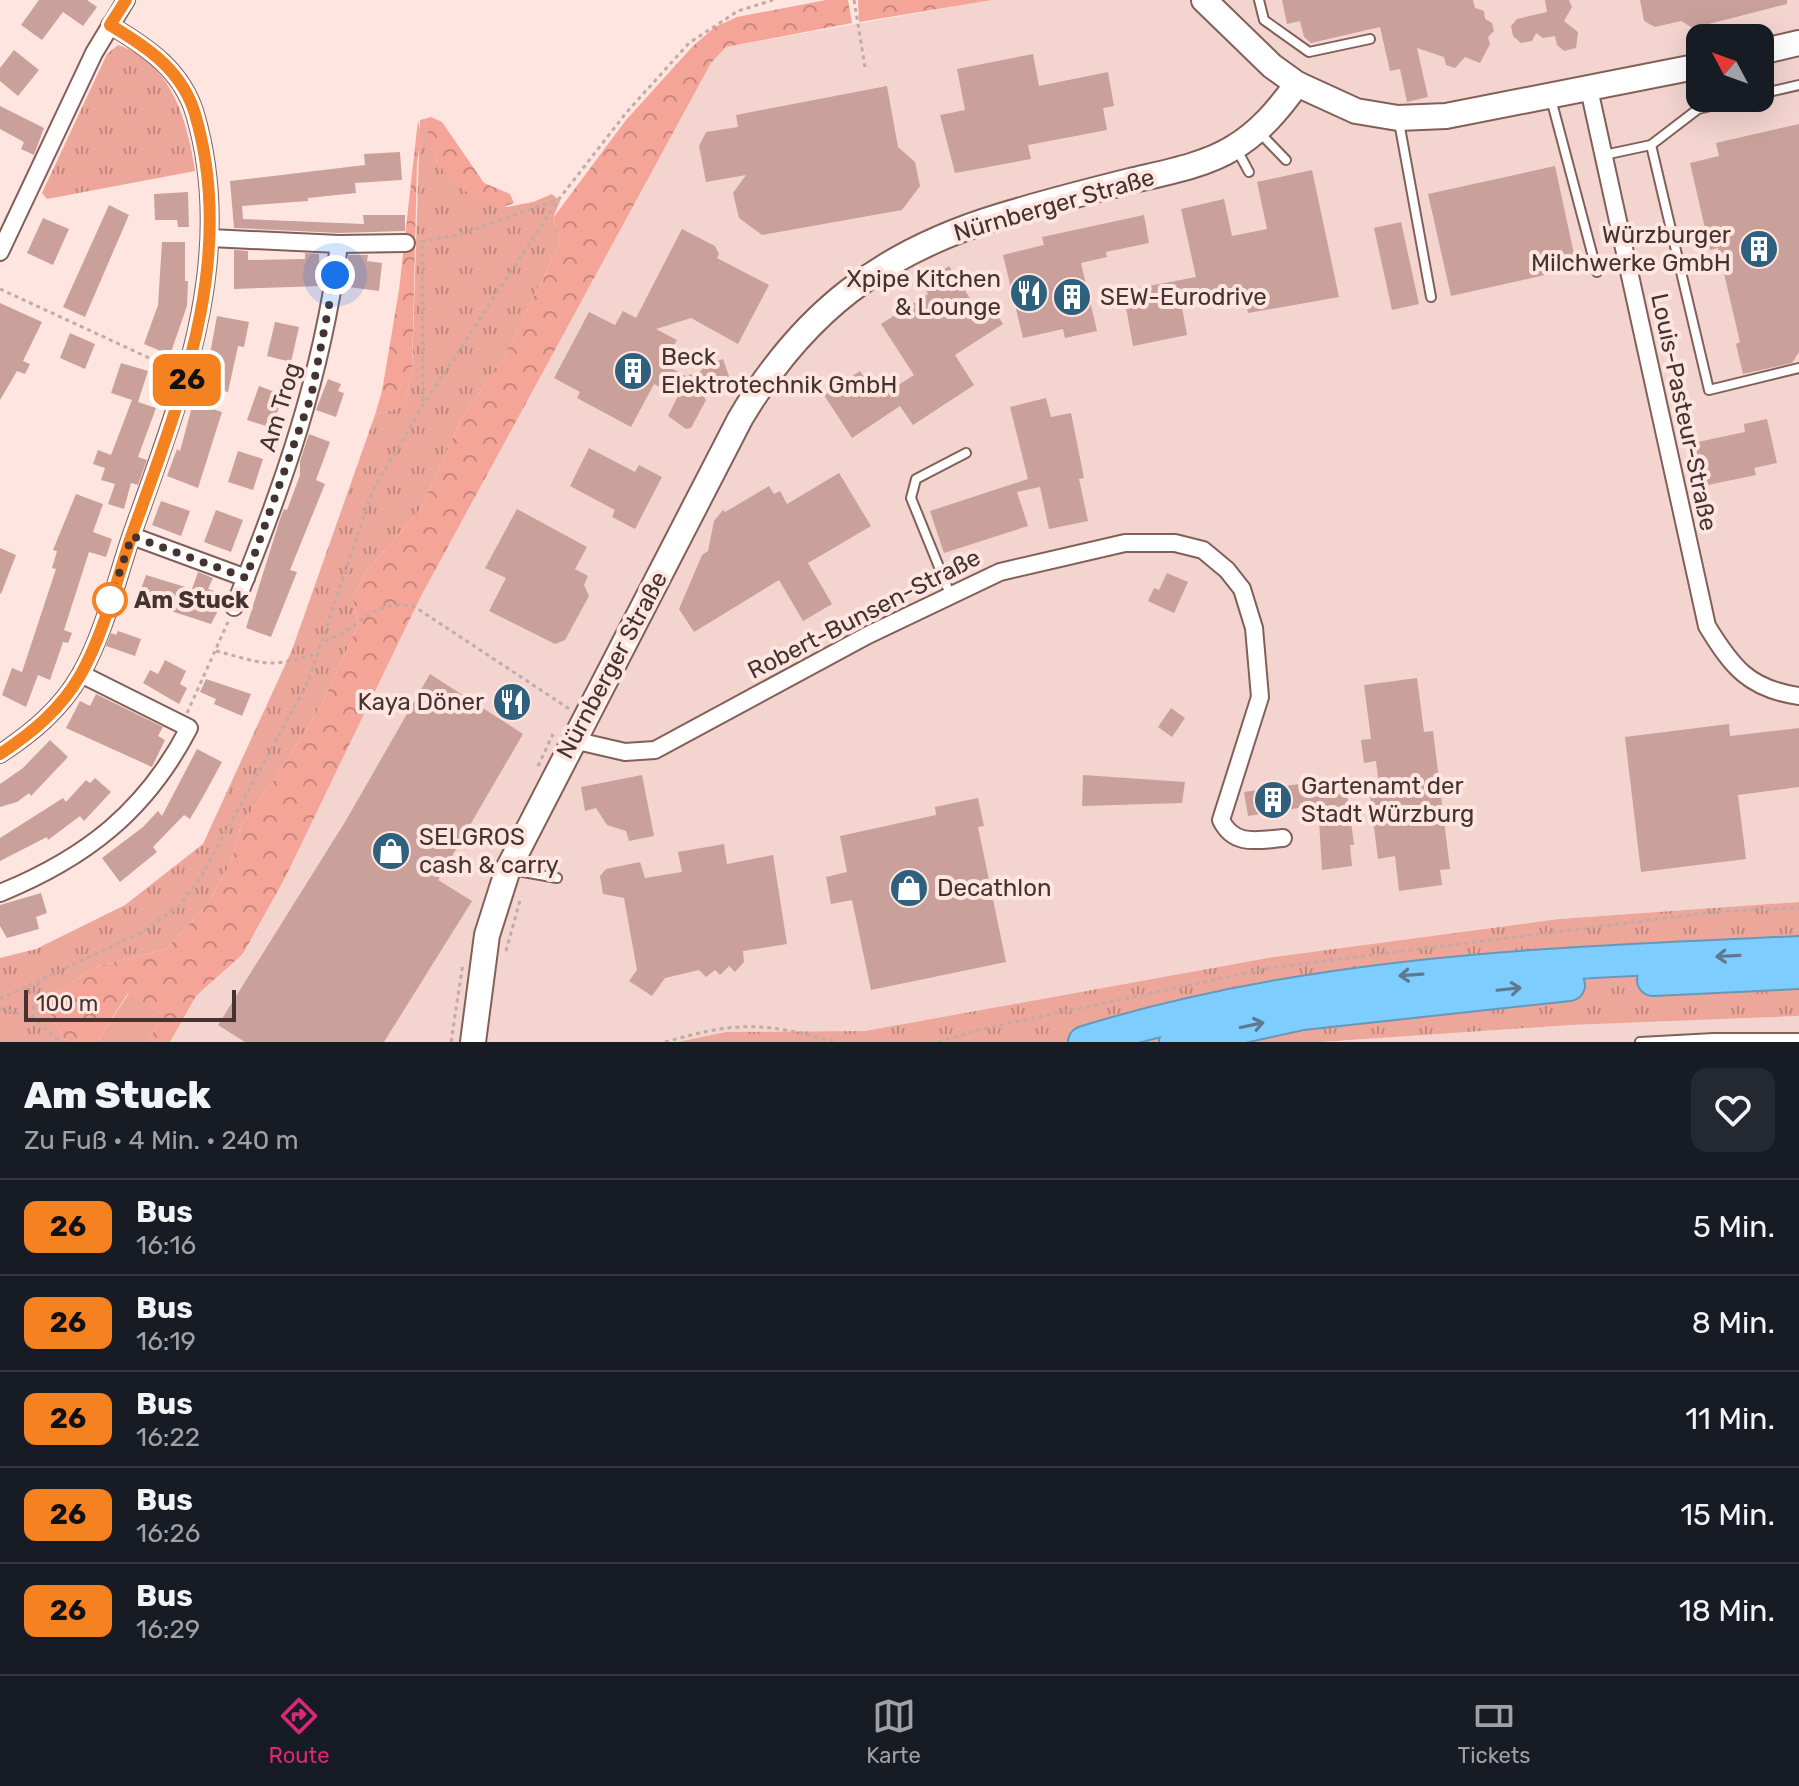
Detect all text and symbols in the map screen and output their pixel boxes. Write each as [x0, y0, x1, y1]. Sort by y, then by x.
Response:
north arrow [1686, 24, 1774, 112]
map controls [1686, 24, 1774, 112]
street label: Nürnberger Straße [950, 163, 1158, 247]
place label: Würzburger Milchwerke GmbH [1531, 221, 1731, 277]
building icon: Würzburger Milchwerke GmbH [1738, 228, 1780, 270]
your location [315, 255, 355, 295]
place label: Xpipe Kitchen & Lounge [847, 265, 1001, 321]
restaurant icon: Xpipe Kitchen & Lounge [1008, 272, 1050, 314]
building icon: SEW-Eurodrive [1051, 276, 1093, 318]
place label: SEW-Eurodrive [1100, 283, 1267, 311]
street label: Louis-Pasteur-Straße [1645, 291, 1723, 533]
place label: Beck Elektrotechnik GmbH [661, 343, 897, 399]
building icon: Beck Elektrotechnik GmbH [612, 350, 654, 392]
line badge: 26 [151, 354, 223, 406]
street label: Am Trog [253, 359, 307, 455]
text: 26 [169, 363, 205, 396]
street label: Robert-Bunsen-Straße [743, 543, 985, 685]
street label: Nürnberger Straße [551, 567, 673, 763]
marker: Am Stuck [93, 583, 127, 617]
place label: Am Stuck [134, 586, 249, 614]
restaurant icon: Kaya Döner [491, 681, 533, 723]
place label: Kaya Döner [357, 688, 484, 716]
place label: Gartenamt der Stadt Würzburg [1301, 772, 1474, 828]
building icon: Gartenamt der Stadt Würzburg [1252, 779, 1294, 821]
place label: SELGROS cash & carry [419, 823, 559, 879]
shop icon: SELGROS cash & carry [370, 830, 412, 872]
shop icon: Decathlon [888, 867, 930, 909]
place label: Decathlon [937, 874, 1052, 902]
one-way arrow [1715, 948, 1742, 963]
one-way arrow [1398, 968, 1425, 983]
one-way arrow [1495, 982, 1522, 997]
scale bar [24, 986, 236, 1022]
text: 100 m [36, 990, 98, 1017]
one-way arrow [1238, 1017, 1264, 1032]
button: heart [1691, 1068, 1775, 1152]
text: Am Stuck [24, 1072, 211, 1118]
text: Zu Fuß · 4 Min. · 240 m [24, 1125, 299, 1156]
text: Bus [136, 1194, 193, 1230]
text: 5 Min. [1693, 1209, 1775, 1245]
text: 26 [50, 1210, 86, 1243]
text: 16:16 [136, 1230, 196, 1261]
text: Bus [136, 1290, 193, 1326]
text: 8 Min. [1692, 1305, 1775, 1341]
text: 26 [50, 1306, 86, 1339]
text: 16:19 [136, 1326, 196, 1357]
text: Bus [136, 1386, 193, 1422]
text: 11 Min. [1685, 1401, 1775, 1437]
text: 26 [50, 1402, 86, 1435]
text: 16:22 [136, 1422, 200, 1453]
text: Bus [136, 1482, 193, 1518]
text: 15 Min. [1680, 1497, 1775, 1533]
text: 26 [50, 1498, 86, 1531]
text: 16:26 [136, 1518, 200, 1549]
text: Bus [136, 1578, 193, 1614]
text: 18 Min. [1679, 1593, 1775, 1629]
text: 26 [50, 1594, 86, 1627]
text: 16:29 [136, 1614, 200, 1645]
tab: Route [268, 1694, 329, 1769]
tab: Karte [866, 1694, 921, 1769]
tab: Tickets [1458, 1694, 1531, 1769]

